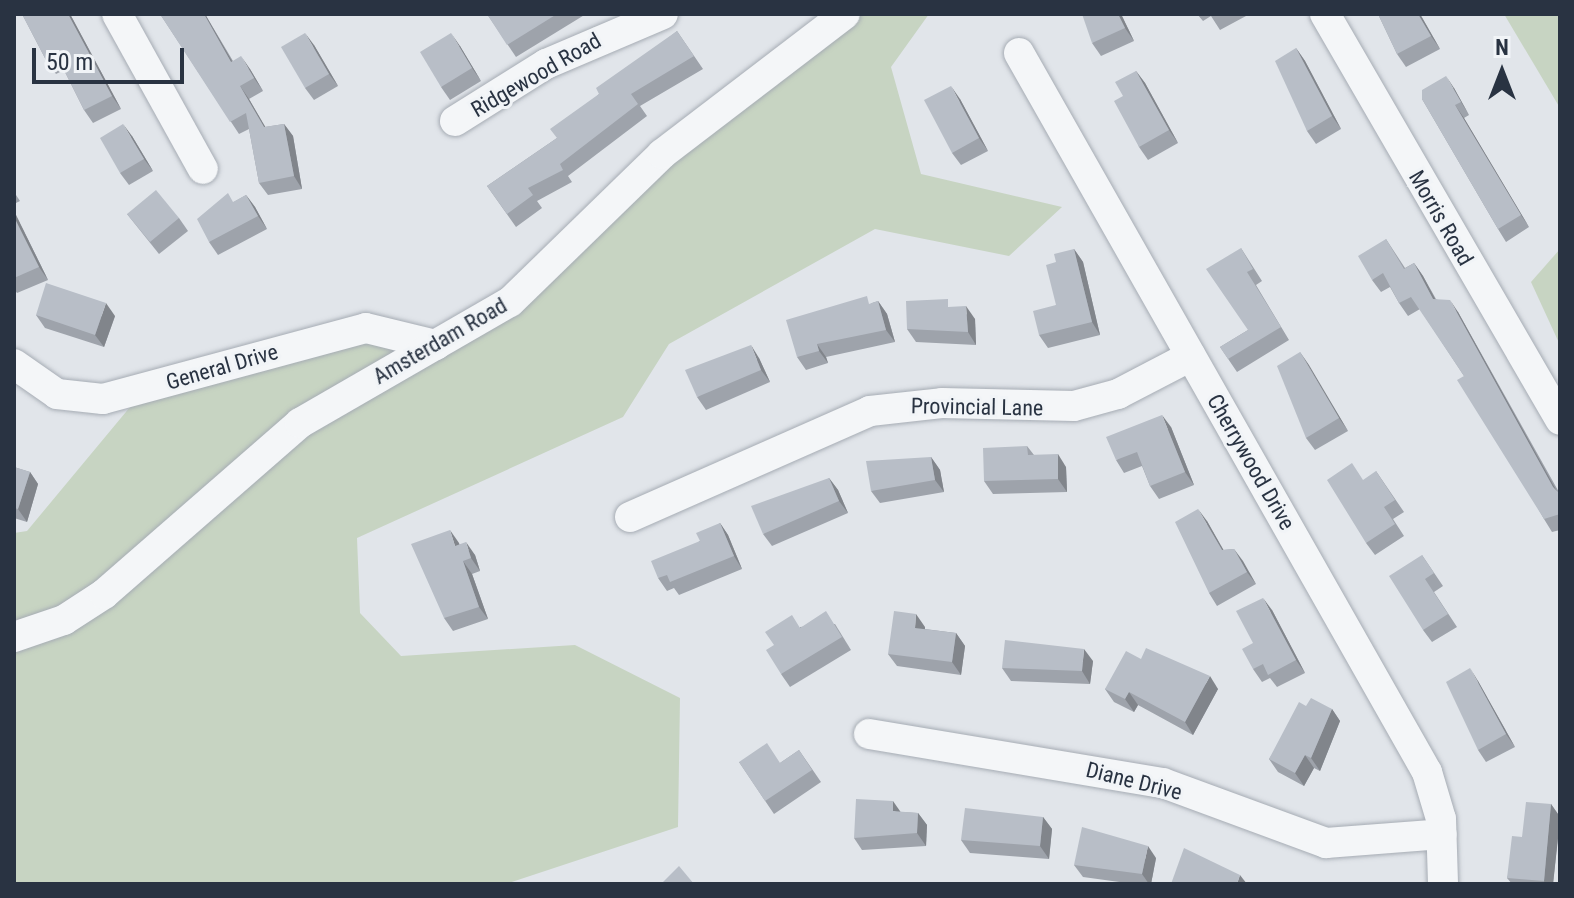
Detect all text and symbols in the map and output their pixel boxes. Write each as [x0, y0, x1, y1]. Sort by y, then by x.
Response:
street label: Ridgewood Road [466, 27, 606, 123]
scale bar [36, 32, 188, 82]
north arrow [1462, 32, 1542, 112]
text: N [1495, 35, 1509, 60]
text: 50 m [46, 48, 93, 76]
street label: Morris Road [1403, 166, 1479, 270]
street label: Amsterdam Road [369, 292, 511, 390]
street label: General Drive [163, 338, 281, 396]
street label: Cherrywood Drive [1201, 389, 1301, 535]
street label: Provincial Lane [911, 393, 1043, 421]
street label: Diane Drive [1083, 756, 1185, 806]

